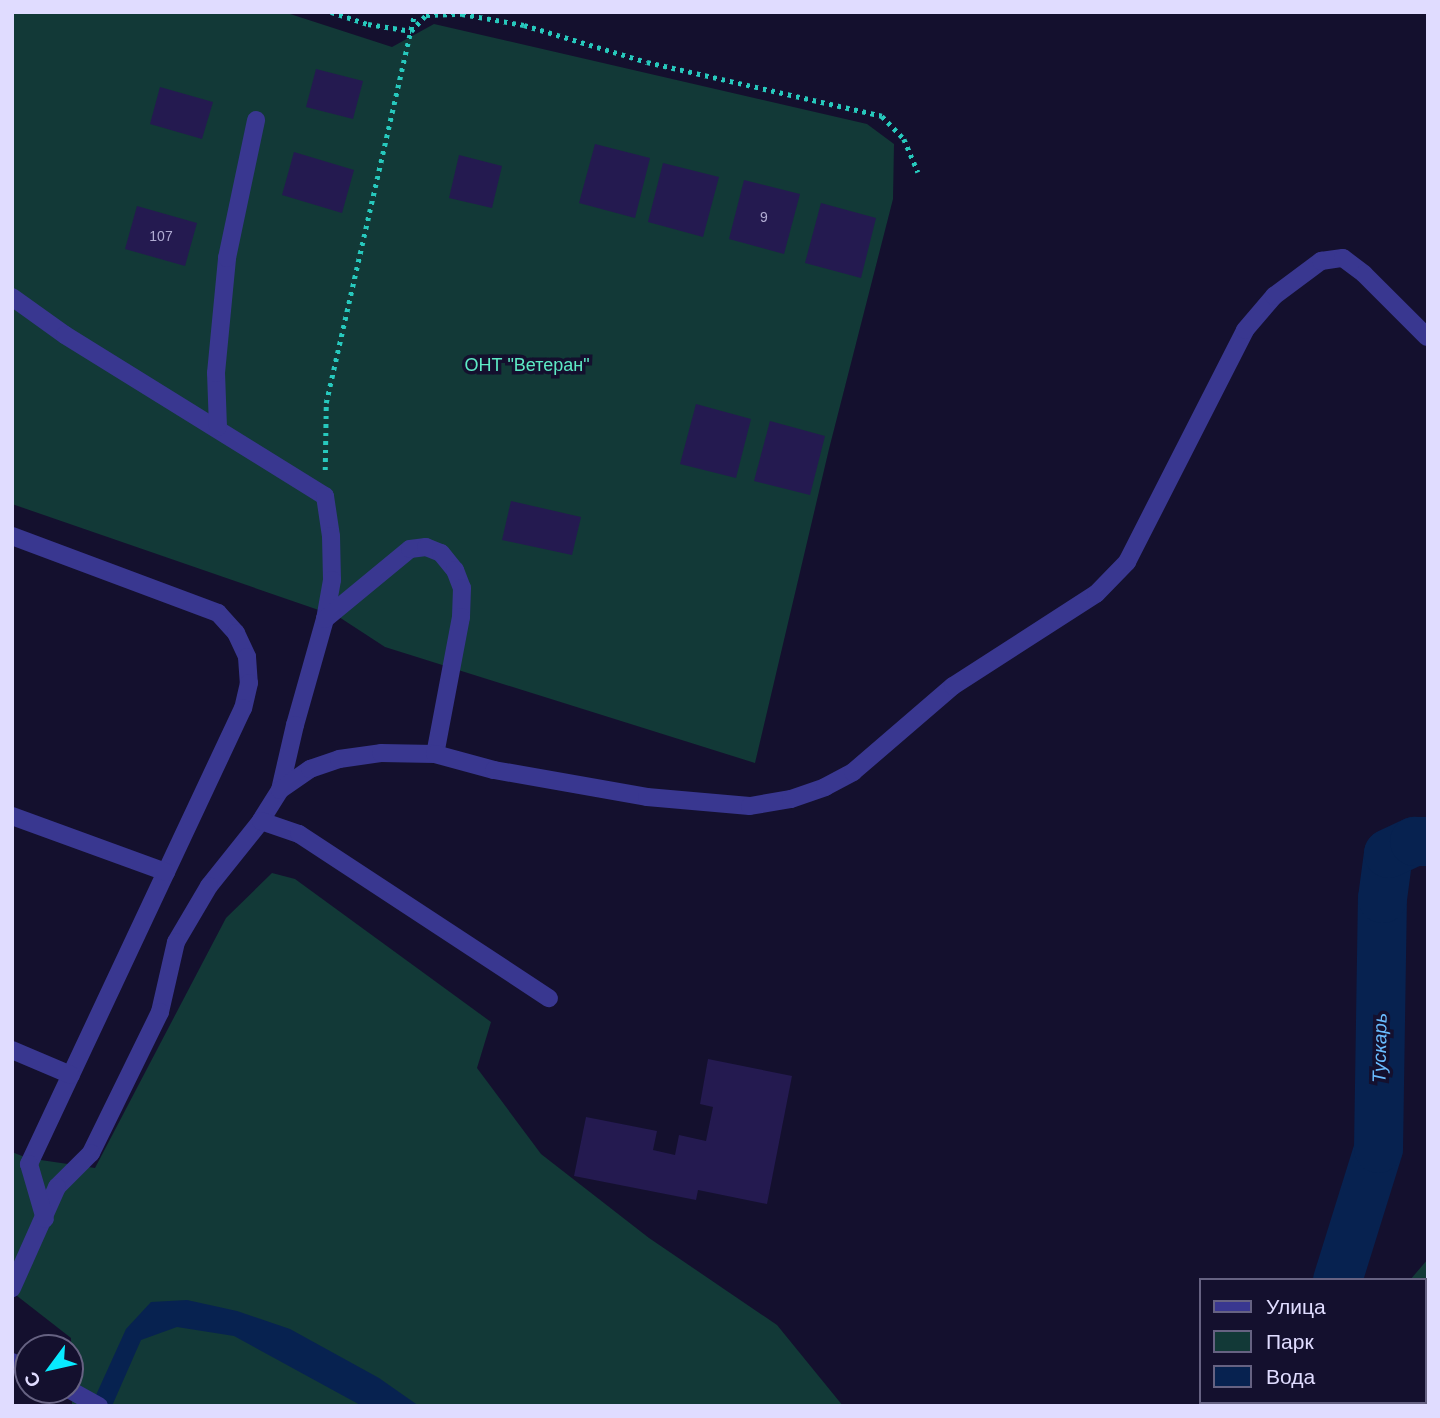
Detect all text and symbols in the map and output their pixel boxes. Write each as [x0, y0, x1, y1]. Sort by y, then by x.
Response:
house number: 9 [760, 209, 768, 225]
house number: 107 [149, 228, 173, 244]
park label: ОНТ "Ветеран" [464, 354, 590, 376]
water label: Тускарь [1368, 1013, 1392, 1083]
legend [1198, 1278, 1426, 1404]
text: Улица [1266, 1295, 1326, 1318]
text: Парк [1266, 1330, 1314, 1353]
north arrow [14, 1334, 84, 1404]
text: Вода [1266, 1365, 1315, 1388]
text: С [20, 1368, 45, 1391]

